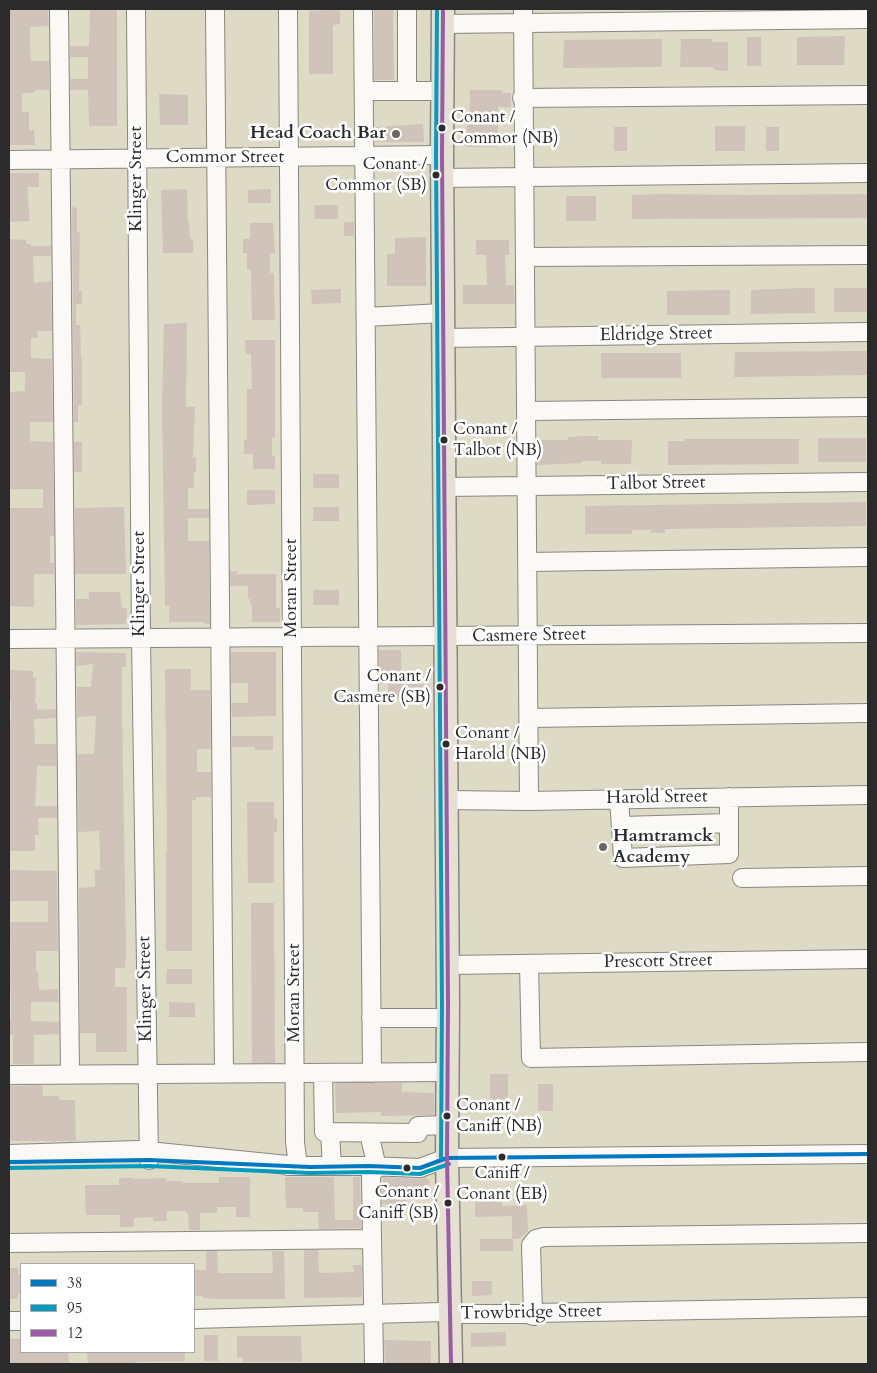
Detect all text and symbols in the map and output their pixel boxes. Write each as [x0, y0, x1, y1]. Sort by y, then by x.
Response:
place label: Conant / Commor (NB) [451, 108, 559, 148]
place label: Head Coach Bar [250, 123, 386, 145]
marker: Conant / Commor (NB) [437, 123, 447, 133]
street label: Klinger Street [126, 126, 148, 232]
marker: Head Coach Bar [390, 128, 402, 140]
street label: Commor Street [166, 147, 284, 169]
place label: Conant / Commor (SB) [325, 155, 427, 195]
marker: Conant / Commor (SB) [431, 170, 441, 180]
street label: Eldridge Street [599, 323, 713, 347]
place label: Conant / Talbot (NB) [453, 420, 542, 460]
marker: Conant / Talbot (NB) [439, 435, 449, 445]
street label: Talbot Street [606, 472, 706, 496]
street label: Klinger Street [129, 531, 151, 637]
street label: Moran Street [281, 538, 303, 638]
street label: Casmere Street [472, 624, 586, 648]
place label: Conant / Casmere (SB) [334, 667, 431, 707]
marker: Conant / Casmere (SB) [435, 682, 445, 692]
place label: Conant / Harold (NB) [455, 724, 547, 764]
marker: Conant / Harold (NB) [441, 739, 451, 749]
street label: Harold Street [606, 786, 708, 810]
place label: Hamtramck Academy [613, 826, 713, 869]
marker: Hamtramck Academy [597, 841, 609, 853]
street label: Klinger Street [134, 936, 158, 1042]
street label: Moran Street [284, 943, 306, 1043]
street label: Prescott Street [603, 950, 713, 974]
place label: Conant / Caniff (NB) [456, 1096, 542, 1136]
marker: Conant / Caniff (NB) [442, 1111, 452, 1121]
marker: Caniff / Conant (EB) [497, 1152, 507, 1162]
unlabelled marker [402, 1163, 412, 1173]
place label: Caniff / Conant (EB) [456, 1164, 548, 1204]
place label: Conant / Caniff (SB) [359, 1183, 439, 1223]
marker: Conant / Caniff (SB) [443, 1198, 453, 1208]
legend [20, 1263, 195, 1353]
text: 38 [67, 1273, 82, 1293]
text: 95 [67, 1298, 82, 1318]
street label: Trowbridge Street [460, 1301, 602, 1325]
text: 12 [67, 1323, 82, 1343]

